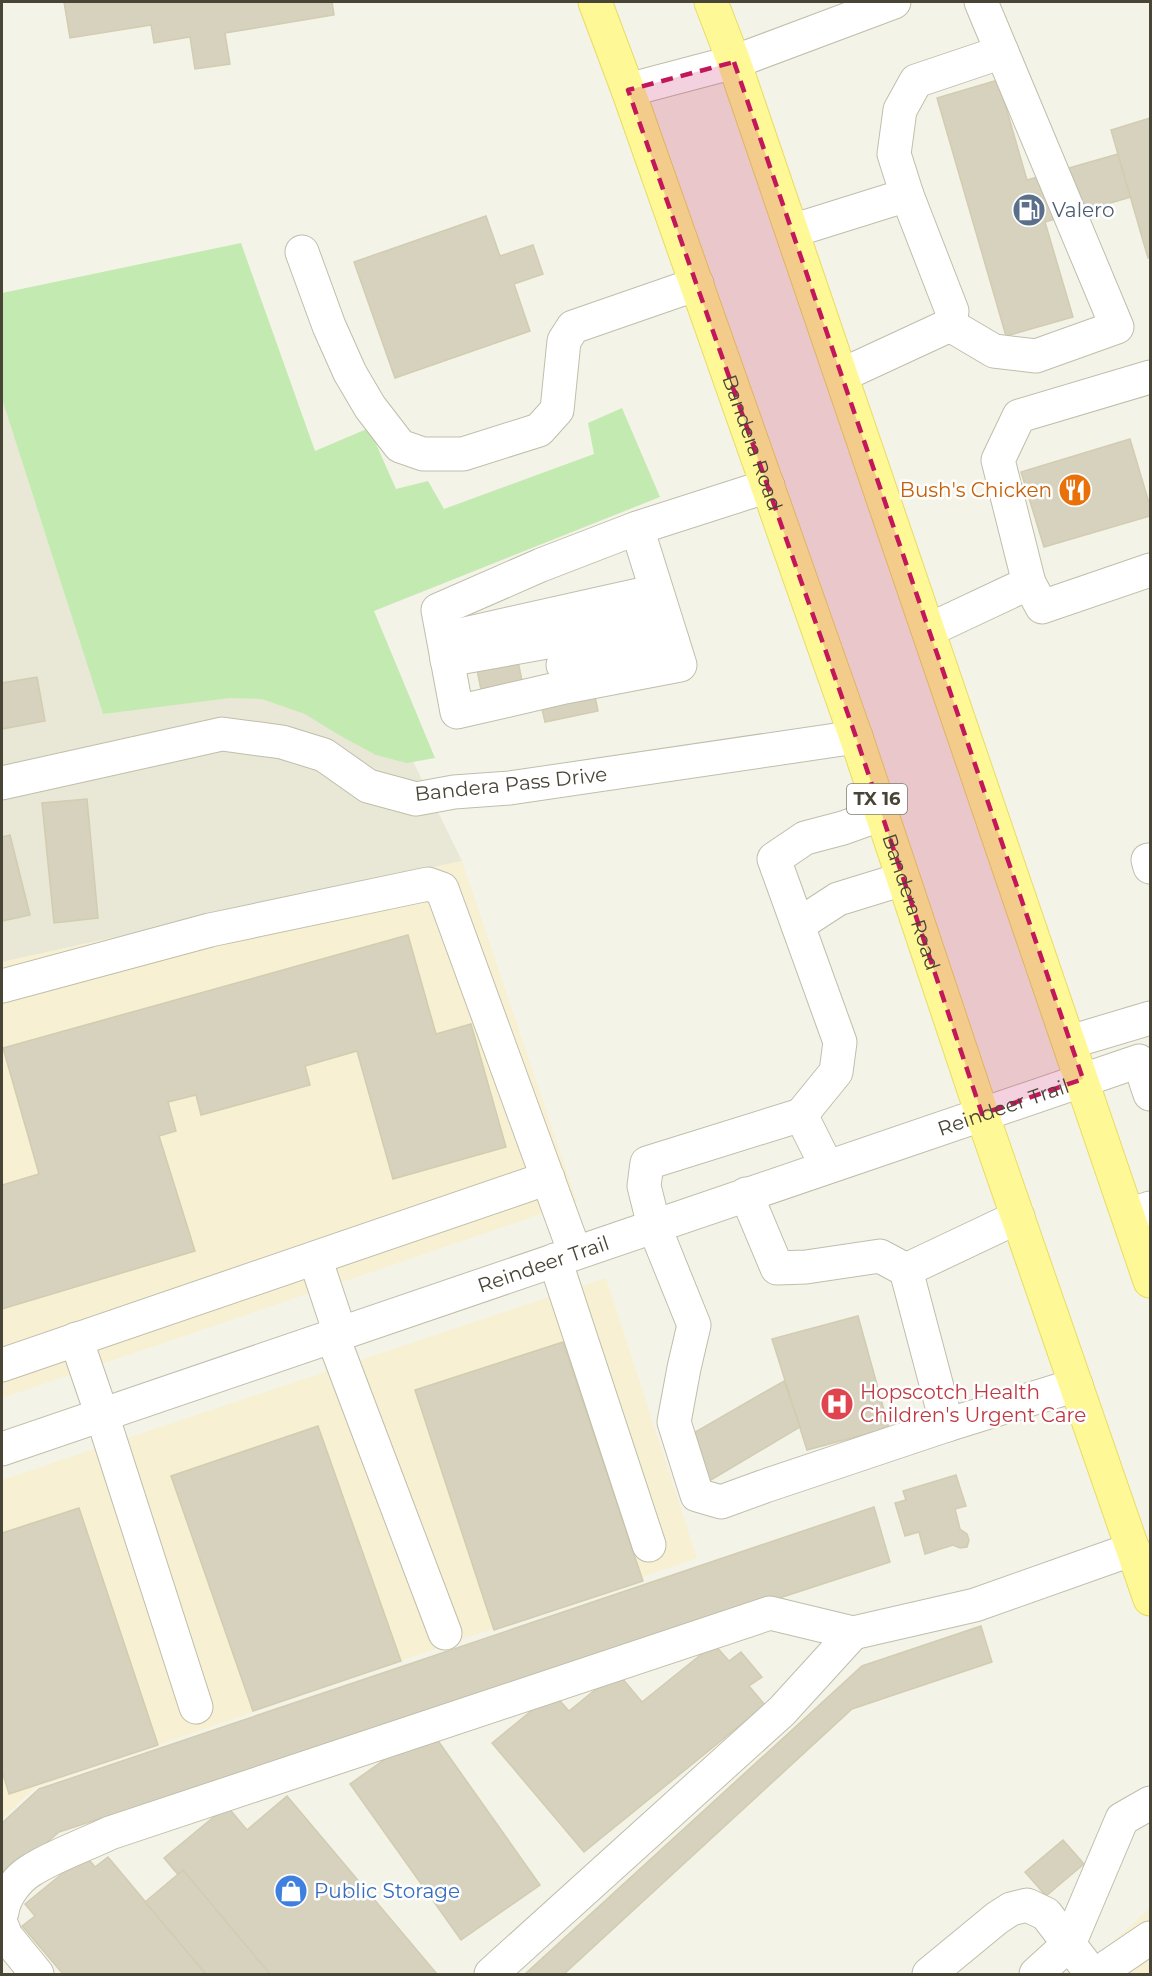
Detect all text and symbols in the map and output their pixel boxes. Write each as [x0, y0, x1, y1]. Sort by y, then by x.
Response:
fuel station icon: Valero [1011, 192, 1047, 228]
place label: Valero [1052, 198, 1114, 222]
street label: Bandera Road [717, 371, 787, 514]
restaurant icon: Bush's Chicken [1057, 472, 1093, 508]
place label: Bush's Chicken [900, 478, 1052, 502]
street label: Bandera Pass Drive [414, 762, 608, 806]
road number: TX 16 [847, 784, 907, 814]
street label: Bandera Road [877, 831, 945, 974]
street label: Reindeer Trail [934, 1074, 1072, 1141]
street label: Reindeer Trail [474, 1231, 612, 1298]
place label: Hopscotch Health Children's Urgent Care [860, 1380, 1086, 1427]
hospital icon: Hopscotch Health Children's Urgent Care [819, 1386, 855, 1422]
shop icon: Public Storage [273, 1873, 309, 1909]
place label: Public Storage [314, 1879, 460, 1903]

